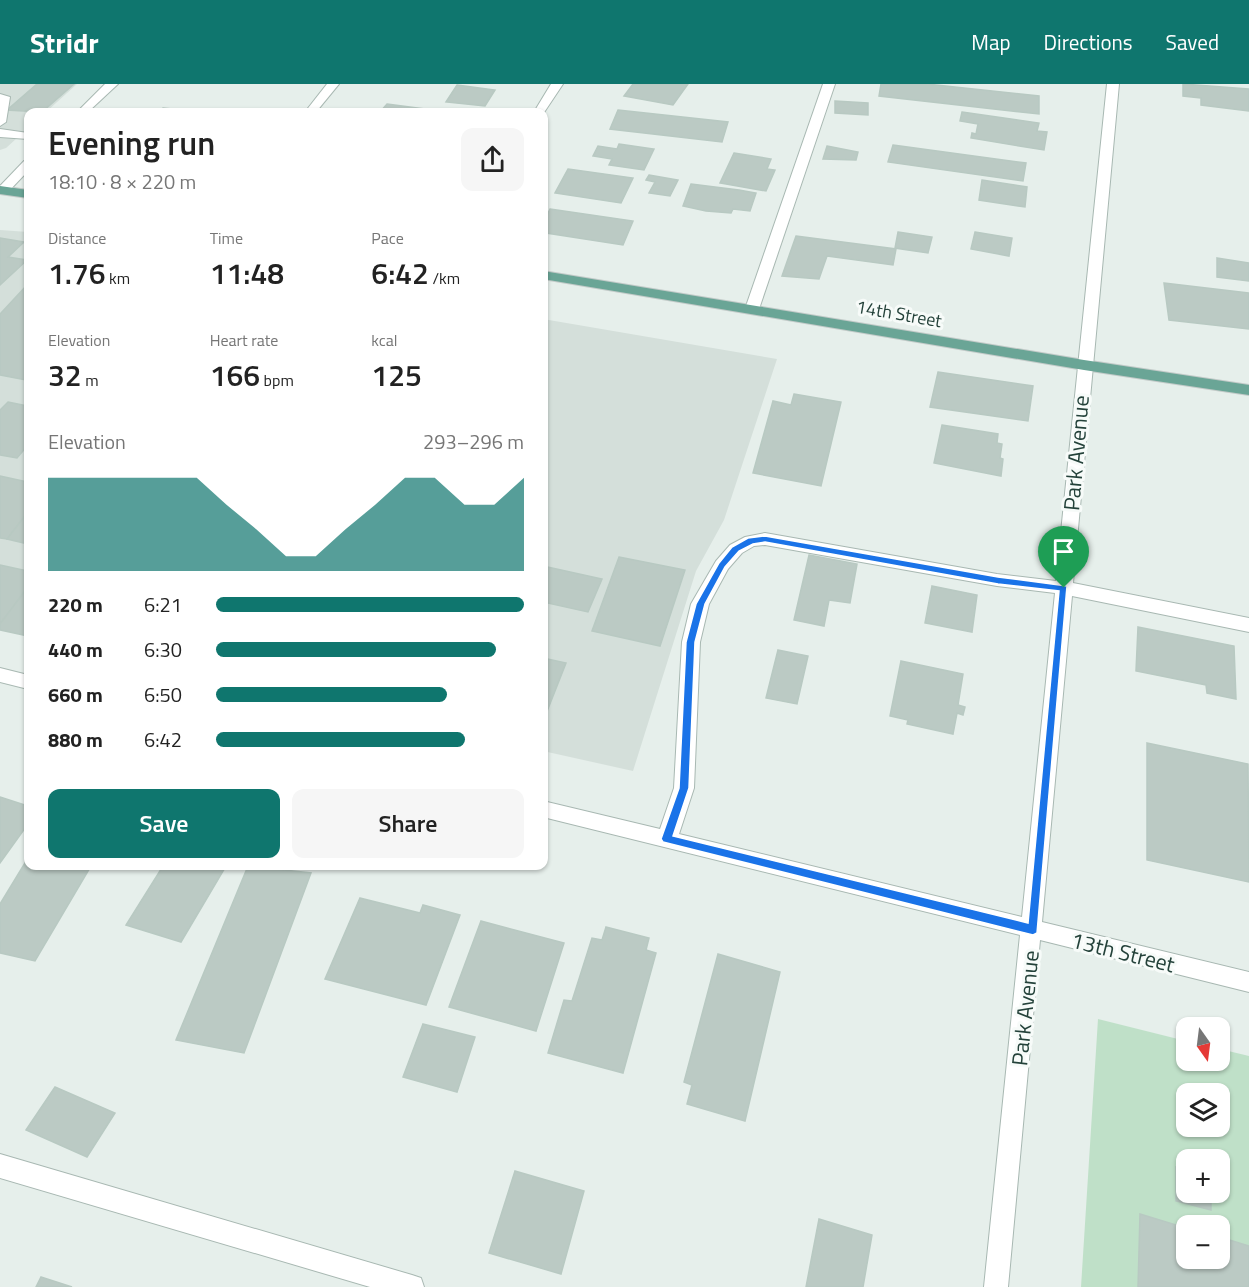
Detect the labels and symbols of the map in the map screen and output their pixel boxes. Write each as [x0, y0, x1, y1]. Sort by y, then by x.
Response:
street label: 14th Street [854, 293, 945, 334]
street label: Park Avenue [1054, 394, 1098, 512]
pin [1038, 526, 1089, 588]
street label: 13th Street [1068, 923, 1179, 981]
street label: Park Avenue [1002, 949, 1048, 1067]
north arrow [1176, 1017, 1230, 1071]

